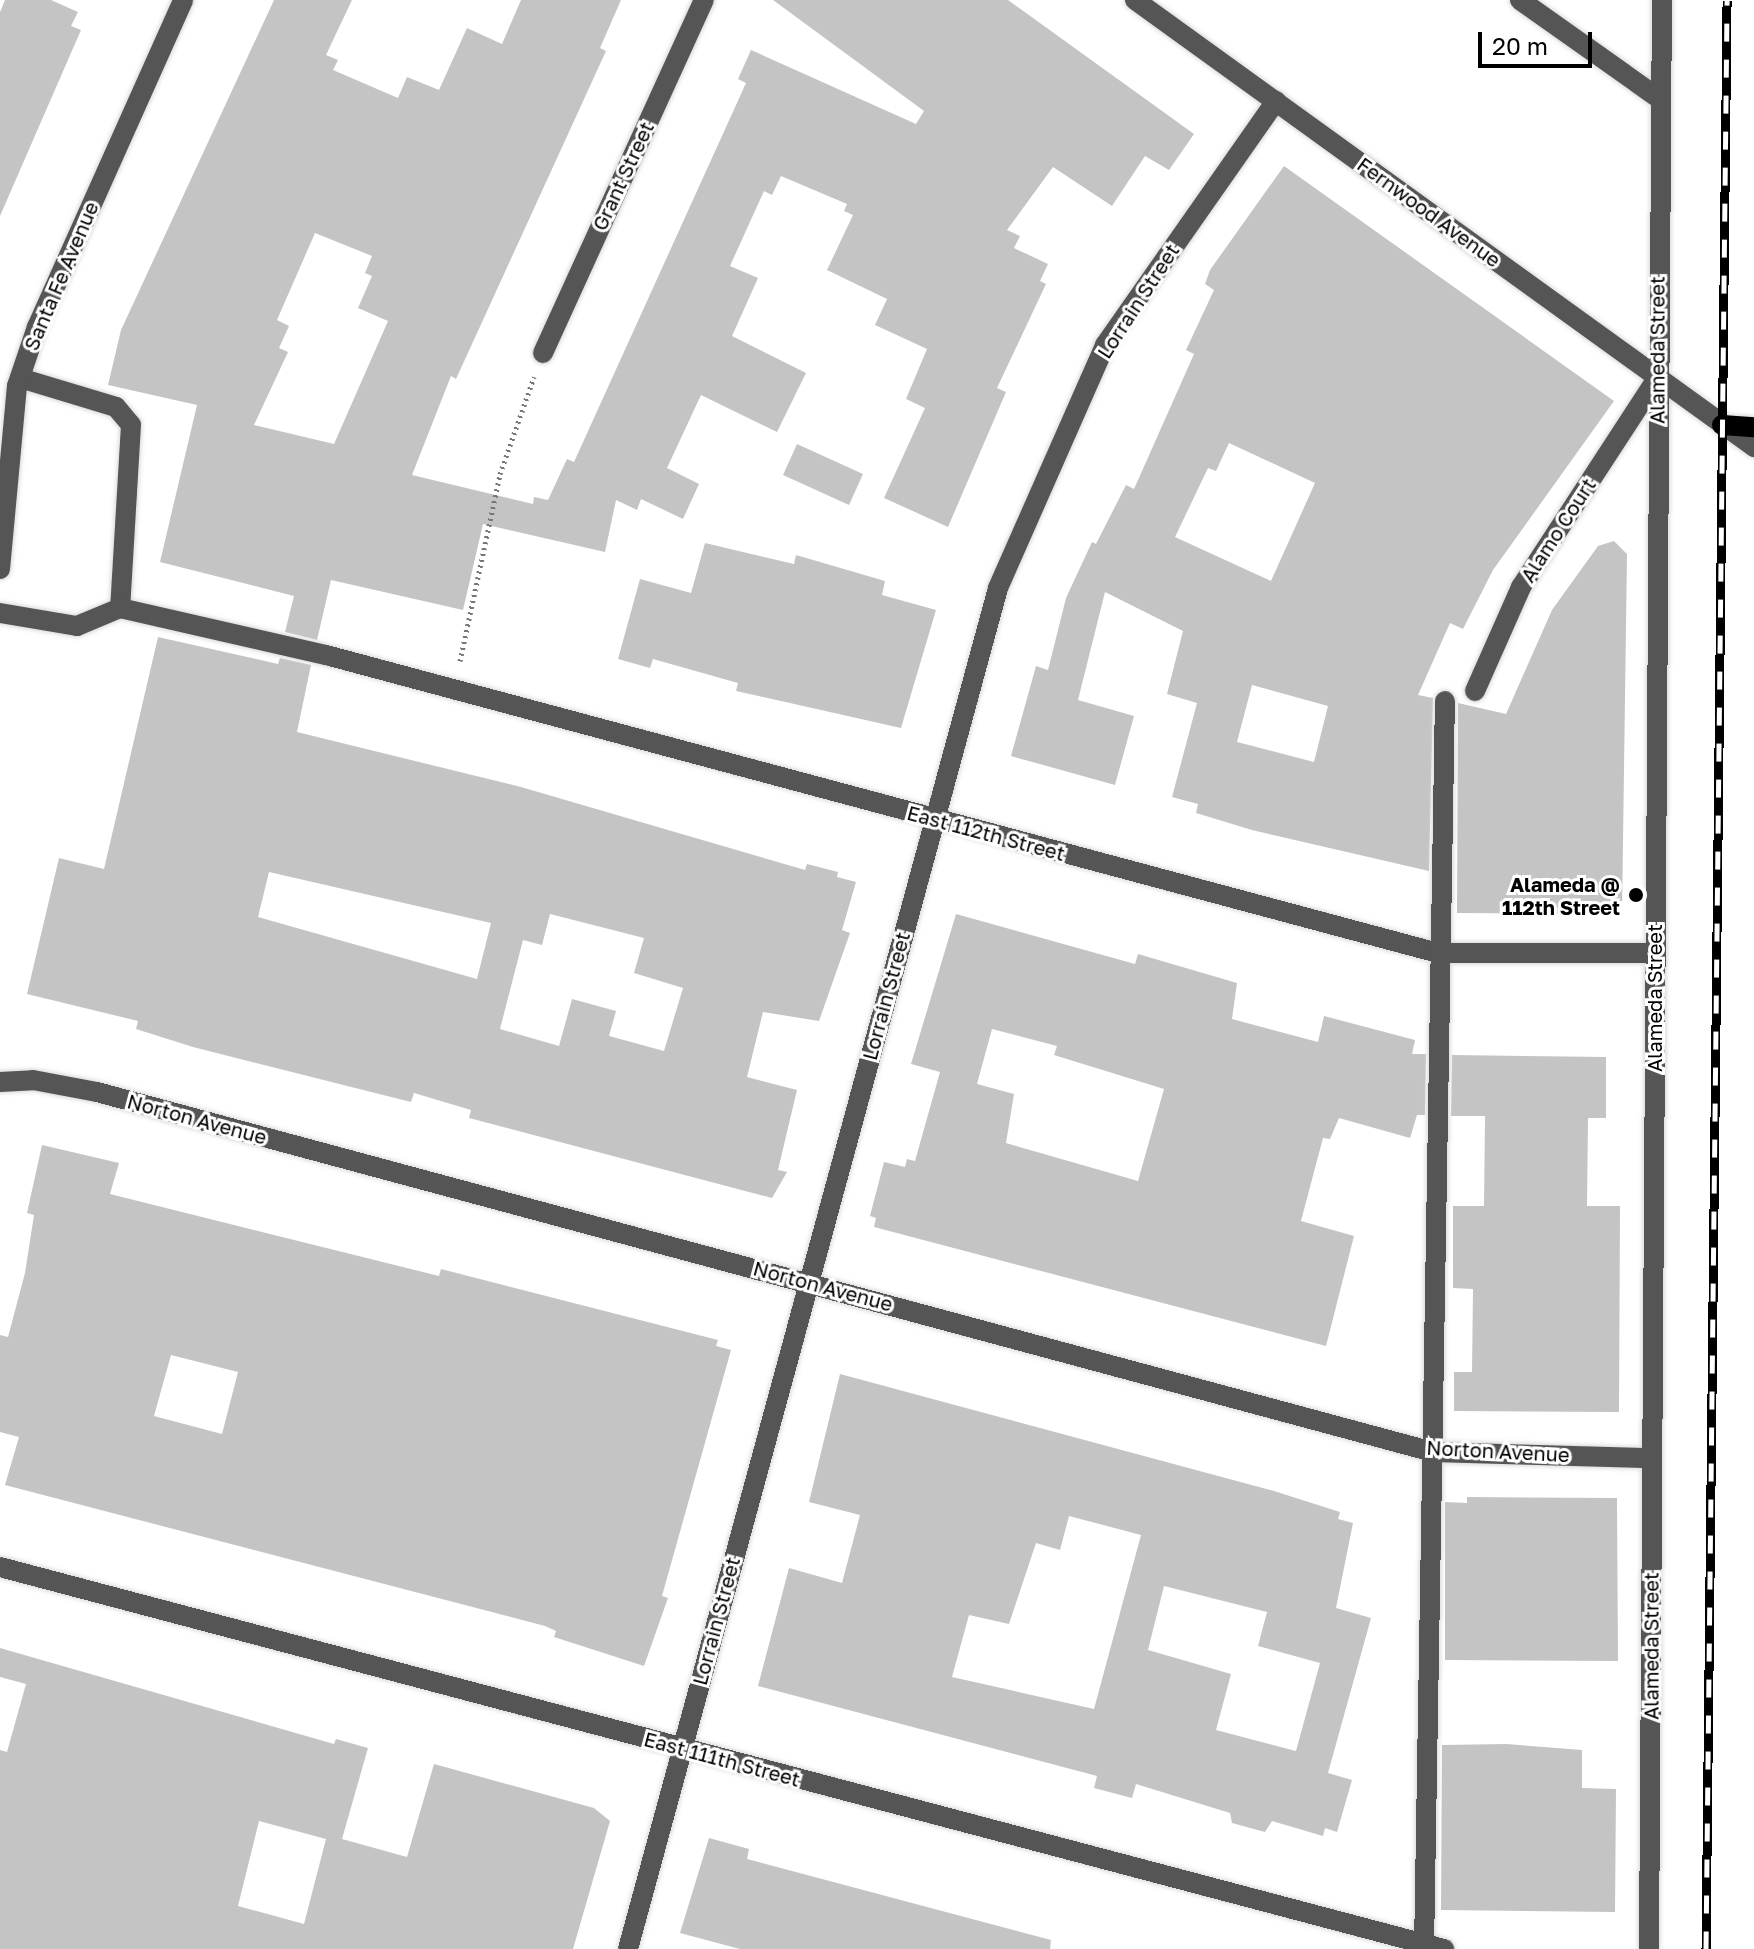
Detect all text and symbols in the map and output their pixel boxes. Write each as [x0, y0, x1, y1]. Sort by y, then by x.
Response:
scale bar [1482, 16, 1596, 66]
text: 20 m [1492, 31, 1548, 60]
street label: Grant Street [587, 118, 659, 234]
street label: Fernwood Avenue [1353, 152, 1505, 272]
street label: Santa Fe Avenue [19, 198, 103, 354]
street label: Lorrain Street [1092, 239, 1184, 363]
street label: Alameda Street [1645, 276, 1669, 424]
street label: Alamo Court [1515, 473, 1601, 587]
street label: East 112th Street [904, 800, 1068, 866]
place label: Alameda @ 112th Street [1502, 872, 1620, 919]
marker: Alameda @ 112th Street [1627, 886, 1645, 904]
street label: Alameda Street [1642, 924, 1666, 1072]
street label: Lorrain Street [857, 929, 915, 1063]
street label: Norton Avenue [125, 1089, 269, 1149]
street label: Norton Avenue [751, 1256, 895, 1316]
street label: Norton Avenue [1426, 1435, 1570, 1467]
street label: Lorrain Street [687, 1554, 745, 1688]
street label: Alameda Street [1639, 1572, 1663, 1720]
street label: East 111th Street [641, 1727, 803, 1791]

